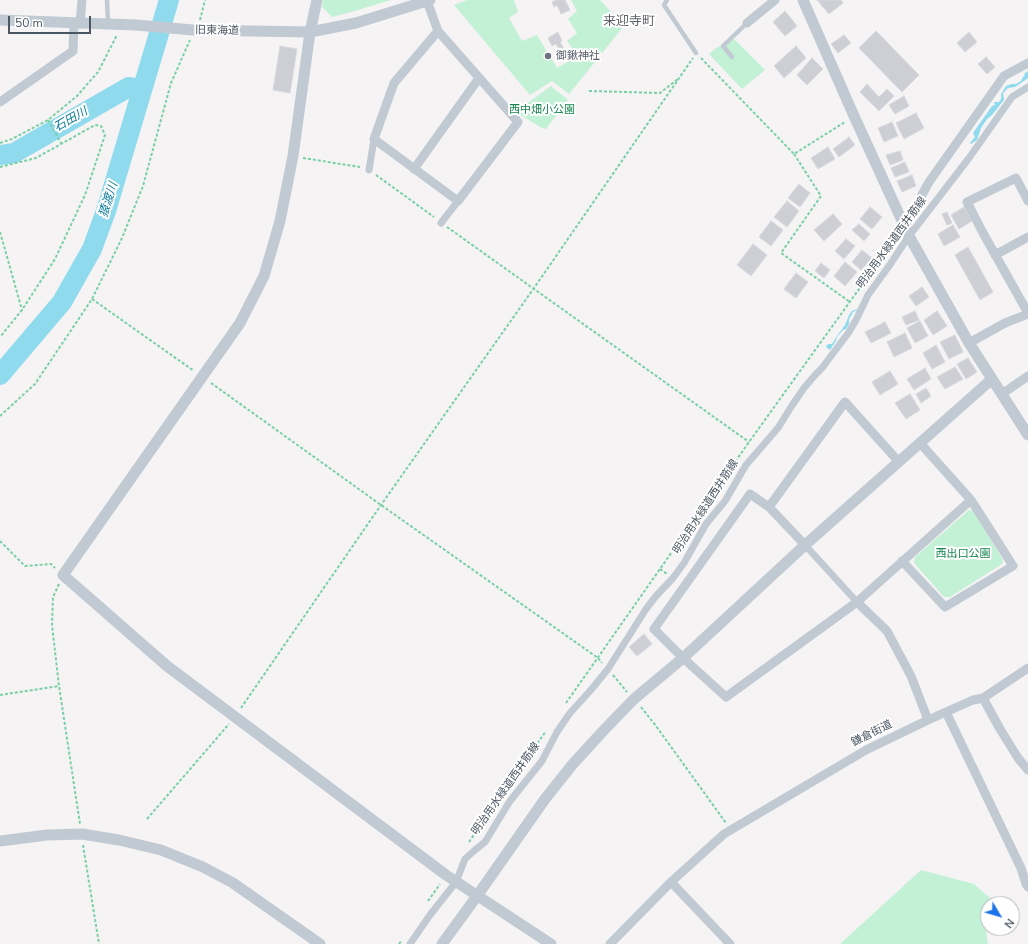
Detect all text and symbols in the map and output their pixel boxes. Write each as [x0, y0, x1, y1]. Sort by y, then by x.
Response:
scale bar [10, 8, 93, 34]
district label: 来迎寺町 [603, 14, 655, 30]
text: 50 m [15, 15, 43, 31]
street label: 旧東海道 [195, 24, 239, 38]
place label: 御鍬神社 [556, 49, 600, 63]
marker: 御鍬神社 [543, 51, 553, 61]
park label: 西中畑小公園 [509, 103, 575, 117]
water label: 石田川 [52, 105, 90, 135]
water label: 猿渡川 [97, 181, 121, 219]
street label: 明治用水緑道西井筋線 [854, 195, 930, 291]
street label: 明治用水緑道西井筋線 [671, 457, 741, 557]
park label: 西出口公園 [936, 547, 990, 561]
street label: 鎌倉街道 [849, 718, 895, 750]
street label: 明治用水緑道西井筋線 [469, 740, 543, 838]
north arrow [980, 896, 1020, 936]
text: N [1001, 915, 1018, 931]

